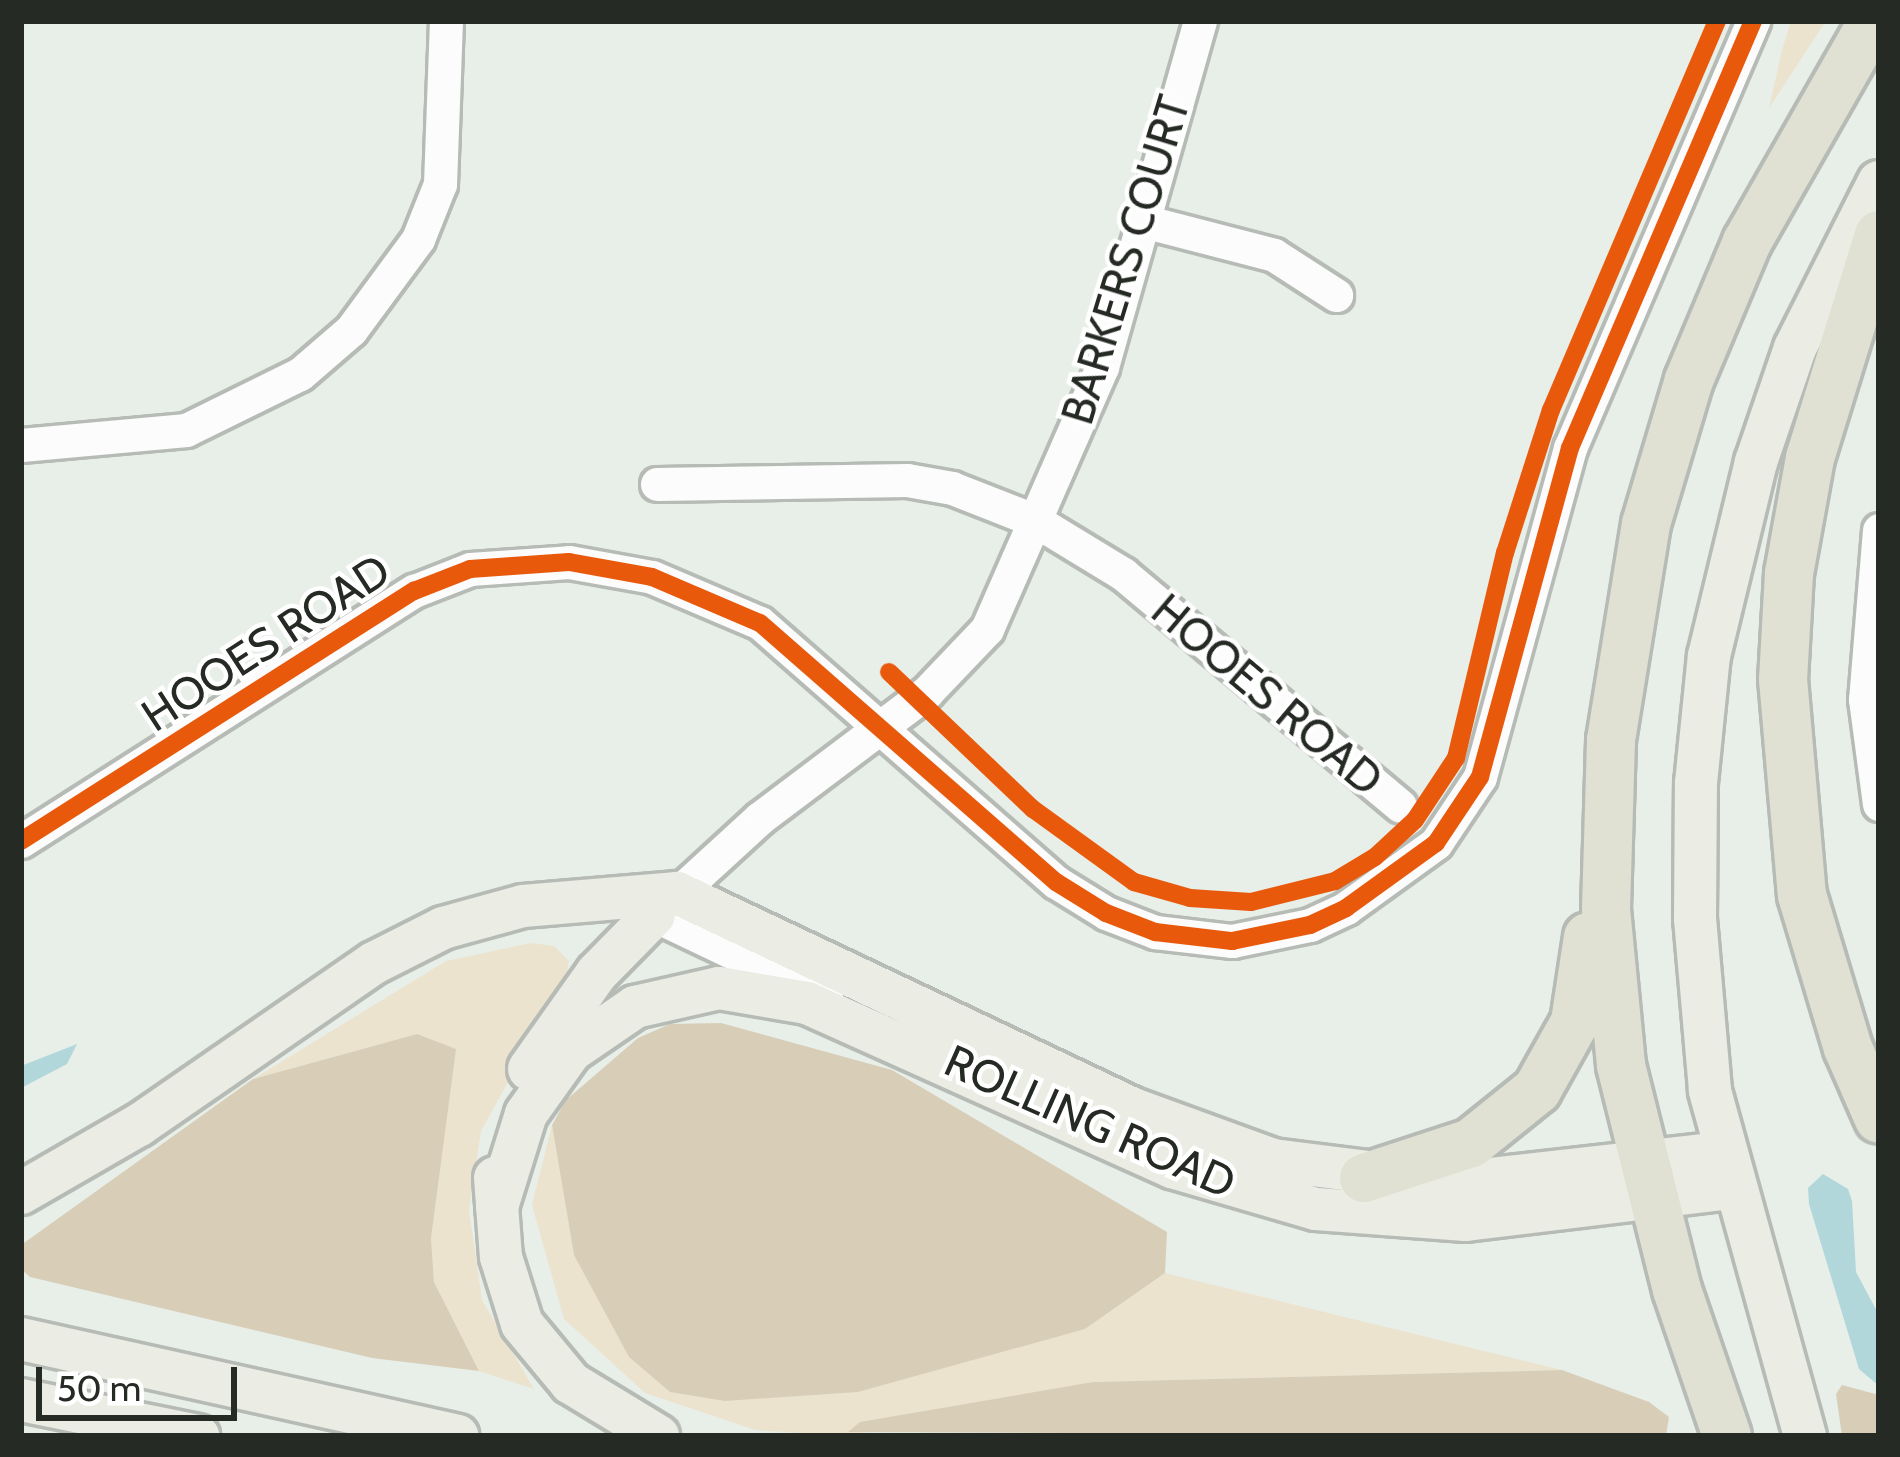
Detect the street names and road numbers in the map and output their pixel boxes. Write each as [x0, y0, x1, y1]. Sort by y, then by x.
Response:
street label: BARKERS COURT [1050, 89, 1202, 431]
street label: HOOES ROAD [132, 543, 400, 743]
street label: HOOES ROAD [1141, 583, 1393, 807]
street label: ROLLING ROAD [936, 1034, 1244, 1210]

